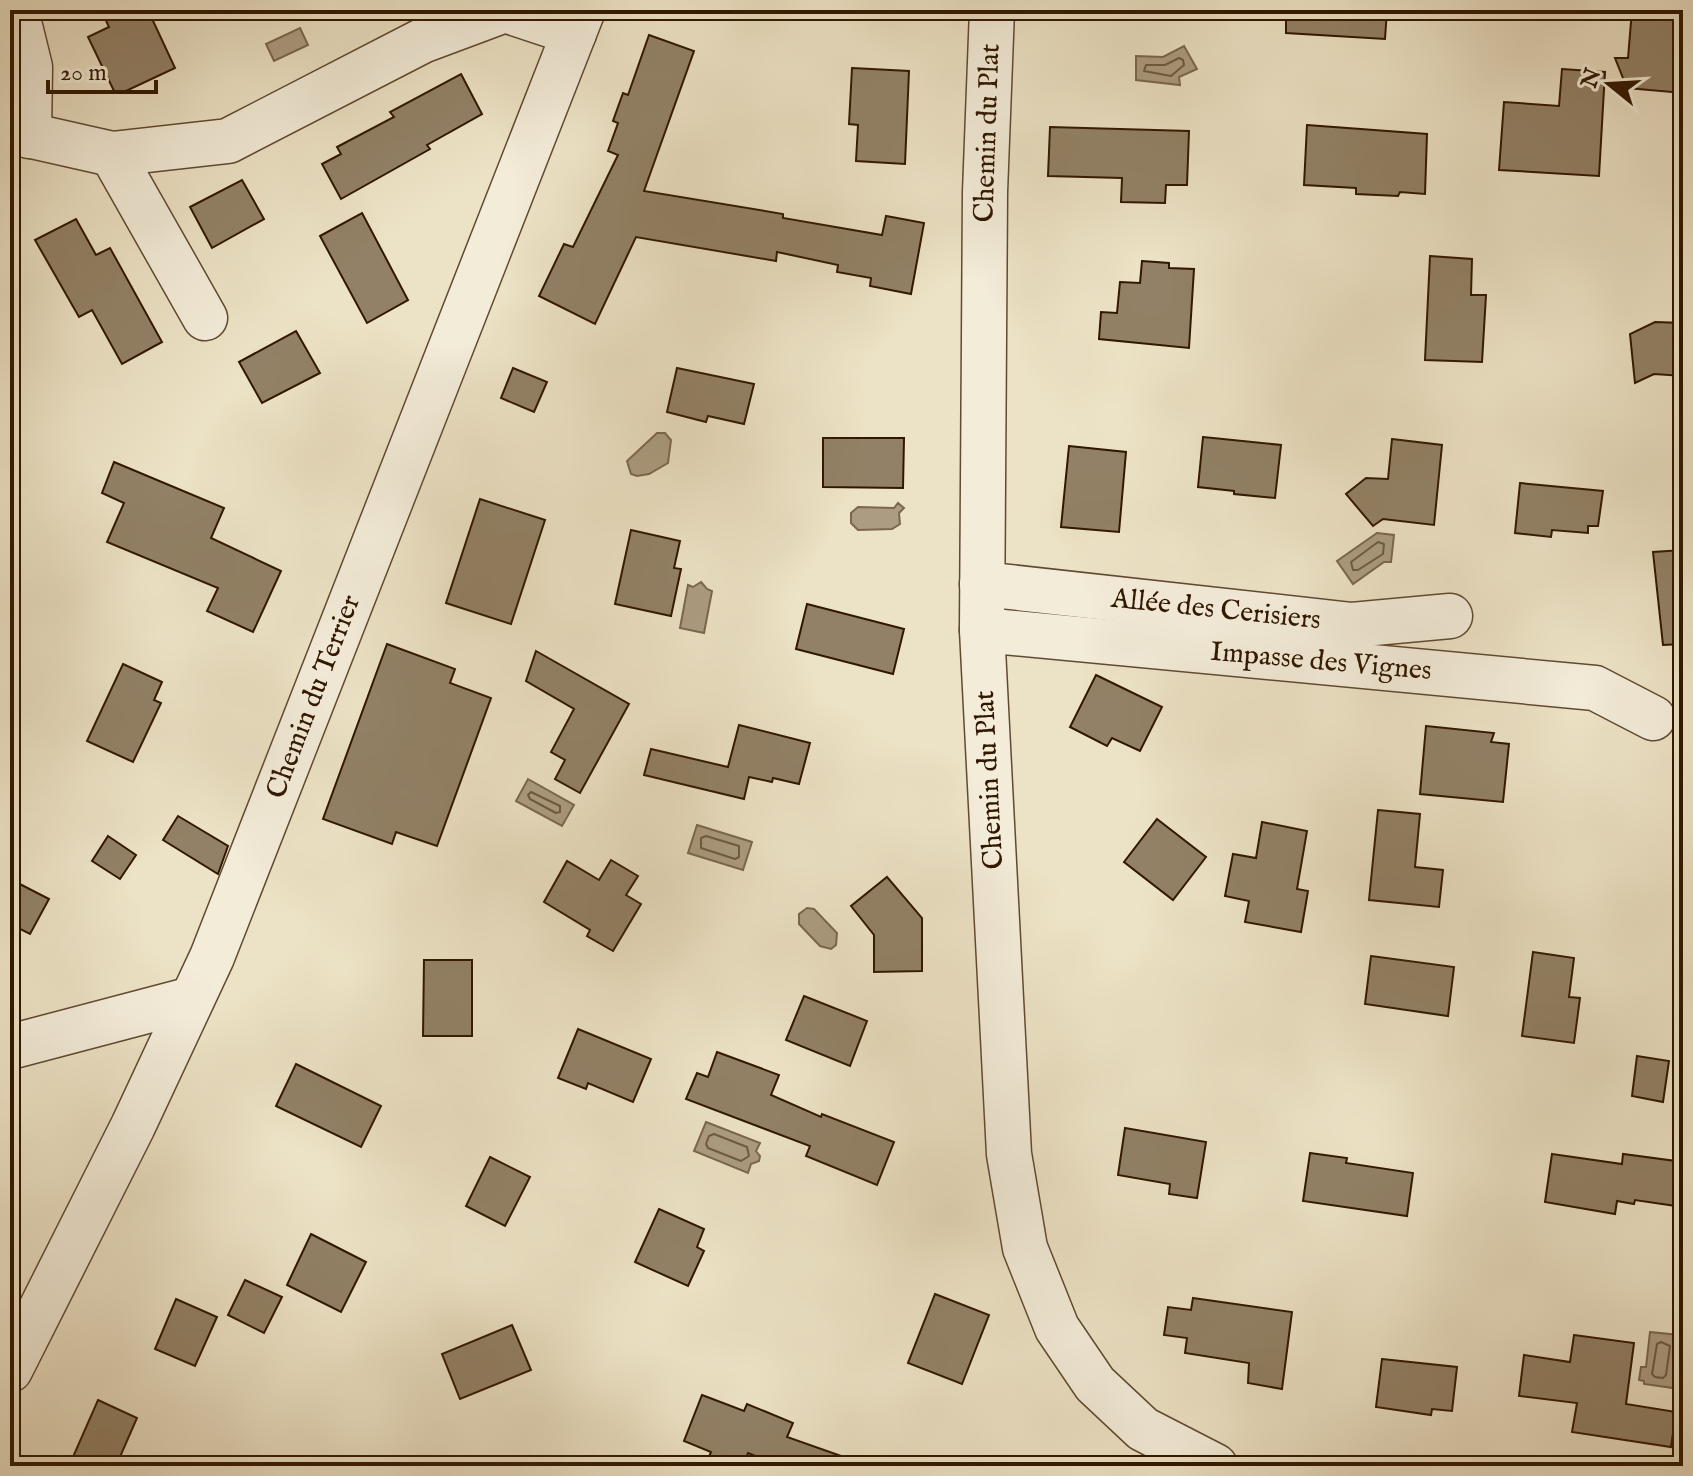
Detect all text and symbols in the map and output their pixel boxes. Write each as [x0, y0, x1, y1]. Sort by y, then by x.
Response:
street label: Chemin du Plat [967, 43, 1009, 223]
scale bar [48, 44, 156, 94]
north arrow [1569, 44, 1649, 124]
text: 20 m [60, 58, 107, 89]
text: N [1575, 65, 1608, 93]
street label: Allée des Cerisiers [1108, 581, 1323, 638]
street label: Chemin du Terrier [259, 590, 369, 804]
street label: Impasse des Vignes [1209, 635, 1433, 689]
street label: Chemin du Plat [968, 689, 1012, 870]

